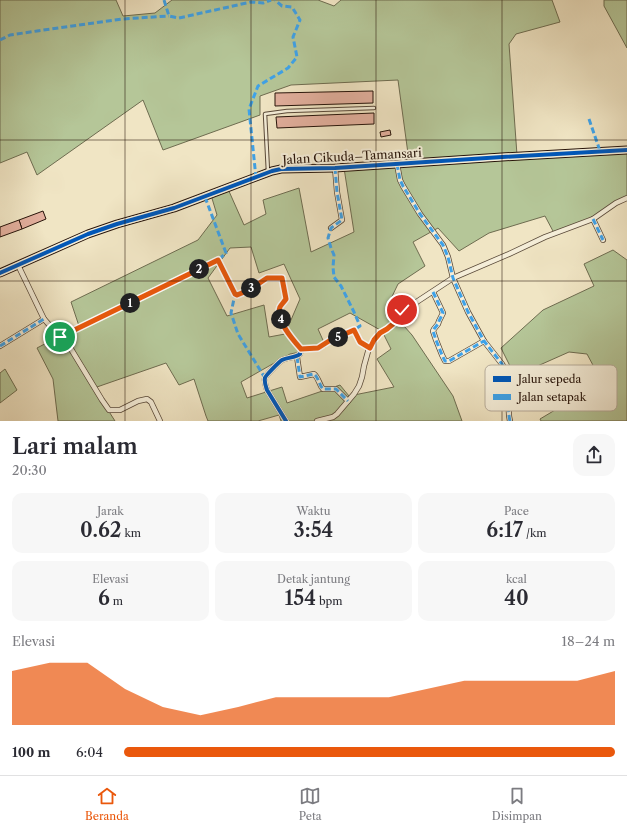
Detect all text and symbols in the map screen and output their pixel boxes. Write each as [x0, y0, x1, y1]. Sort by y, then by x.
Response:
street label: Jalan Cikuda–Tamansari [280, 145, 422, 167]
pin: 2 [189, 259, 209, 279]
text: 2 [196, 262, 202, 276]
pin: 3 [241, 278, 261, 298]
text: 3 [248, 281, 254, 295]
pin: 1 [120, 293, 140, 313]
pin [385, 293, 419, 327]
text: 1 [128, 296, 132, 310]
icon: check [391, 299, 413, 321]
pin: 4 [271, 309, 291, 329]
text: 4 [278, 312, 284, 326]
pin [43, 320, 77, 354]
icon: arrive [49, 326, 71, 348]
pin: 5 [328, 327, 348, 347]
text: 5 [335, 330, 341, 344]
legend [485, 365, 617, 411]
text: Jalur sepeda [516, 372, 582, 386]
text: Jalan setapak [516, 390, 587, 404]
text: Lari malam [12, 433, 138, 460]
button: share [573, 434, 615, 476]
text: 20:30 [12, 462, 47, 478]
text: Jarak [97, 504, 124, 518]
text: Waktu [297, 504, 330, 518]
text: Pace [504, 504, 529, 518]
text: 0.62 [80, 518, 121, 542]
text: 3:54 [294, 518, 333, 542]
text: 6:17 [486, 518, 523, 542]
text: km [121, 526, 141, 540]
text: /km [523, 526, 547, 540]
text: Elevasi [92, 572, 129, 586]
text: Detak jantung [277, 572, 350, 586]
text: kcal [506, 572, 527, 586]
text: 6 [98, 586, 110, 610]
text: 154 [284, 586, 316, 610]
text: 40 [504, 586, 529, 610]
text: m [110, 594, 123, 608]
text: bpm [316, 594, 343, 608]
text: Elevasi [12, 633, 55, 649]
text: 18–24 m [562, 633, 615, 649]
text: 100 m [12, 744, 51, 760]
text: 6:04 [76, 744, 103, 760]
tab: Beranda [85, 785, 129, 823]
tab: Peta [299, 785, 322, 823]
tab: Disimpan [492, 785, 542, 823]

